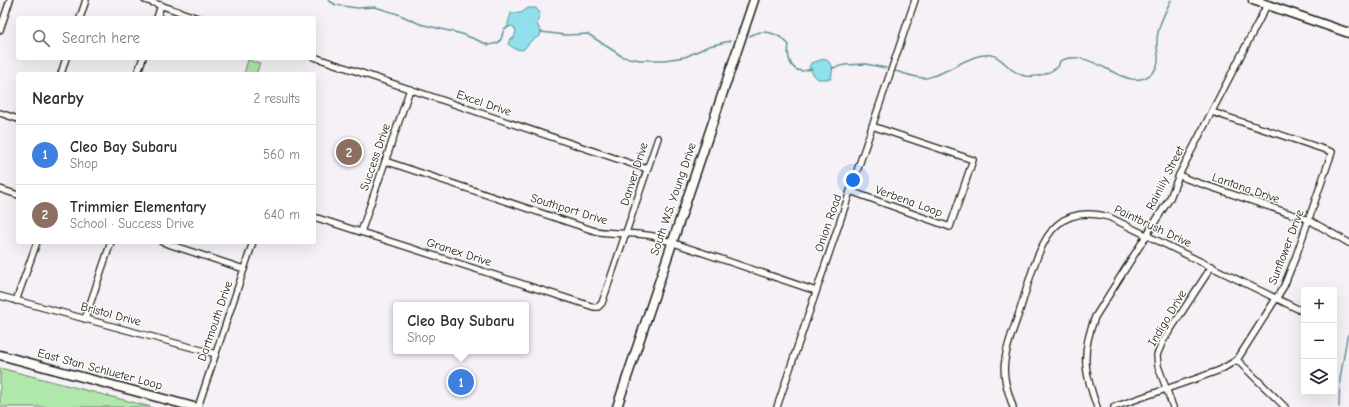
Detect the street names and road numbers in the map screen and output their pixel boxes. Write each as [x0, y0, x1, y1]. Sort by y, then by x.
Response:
street label: Excel Drive [455, 87, 513, 119]
street label: Success Drive [357, 122, 393, 192]
street label: Danver Drive [617, 141, 651, 207]
street label: South W.S. Young Drive [647, 141, 699, 257]
street label: Rainlily Street [1143, 143, 1187, 212]
street label: Lantana Drive [1210, 170, 1282, 206]
street label: Verbena Loop [873, 182, 945, 220]
street label: Southport Drive [529, 191, 609, 227]
street label: Onion Road [812, 192, 844, 254]
street label: Paintbrush Drive [1112, 202, 1194, 250]
street label: Sunflower Drive [1265, 208, 1307, 286]
street label: Granex Drive [425, 235, 493, 269]
street label: Dartmouth Drive [195, 279, 235, 363]
street label: Indigo Drive [1145, 287, 1189, 349]
street label: Bristol Drive [79, 299, 143, 329]
street label: East Stan Schlueter Loop [36, 346, 164, 392]

